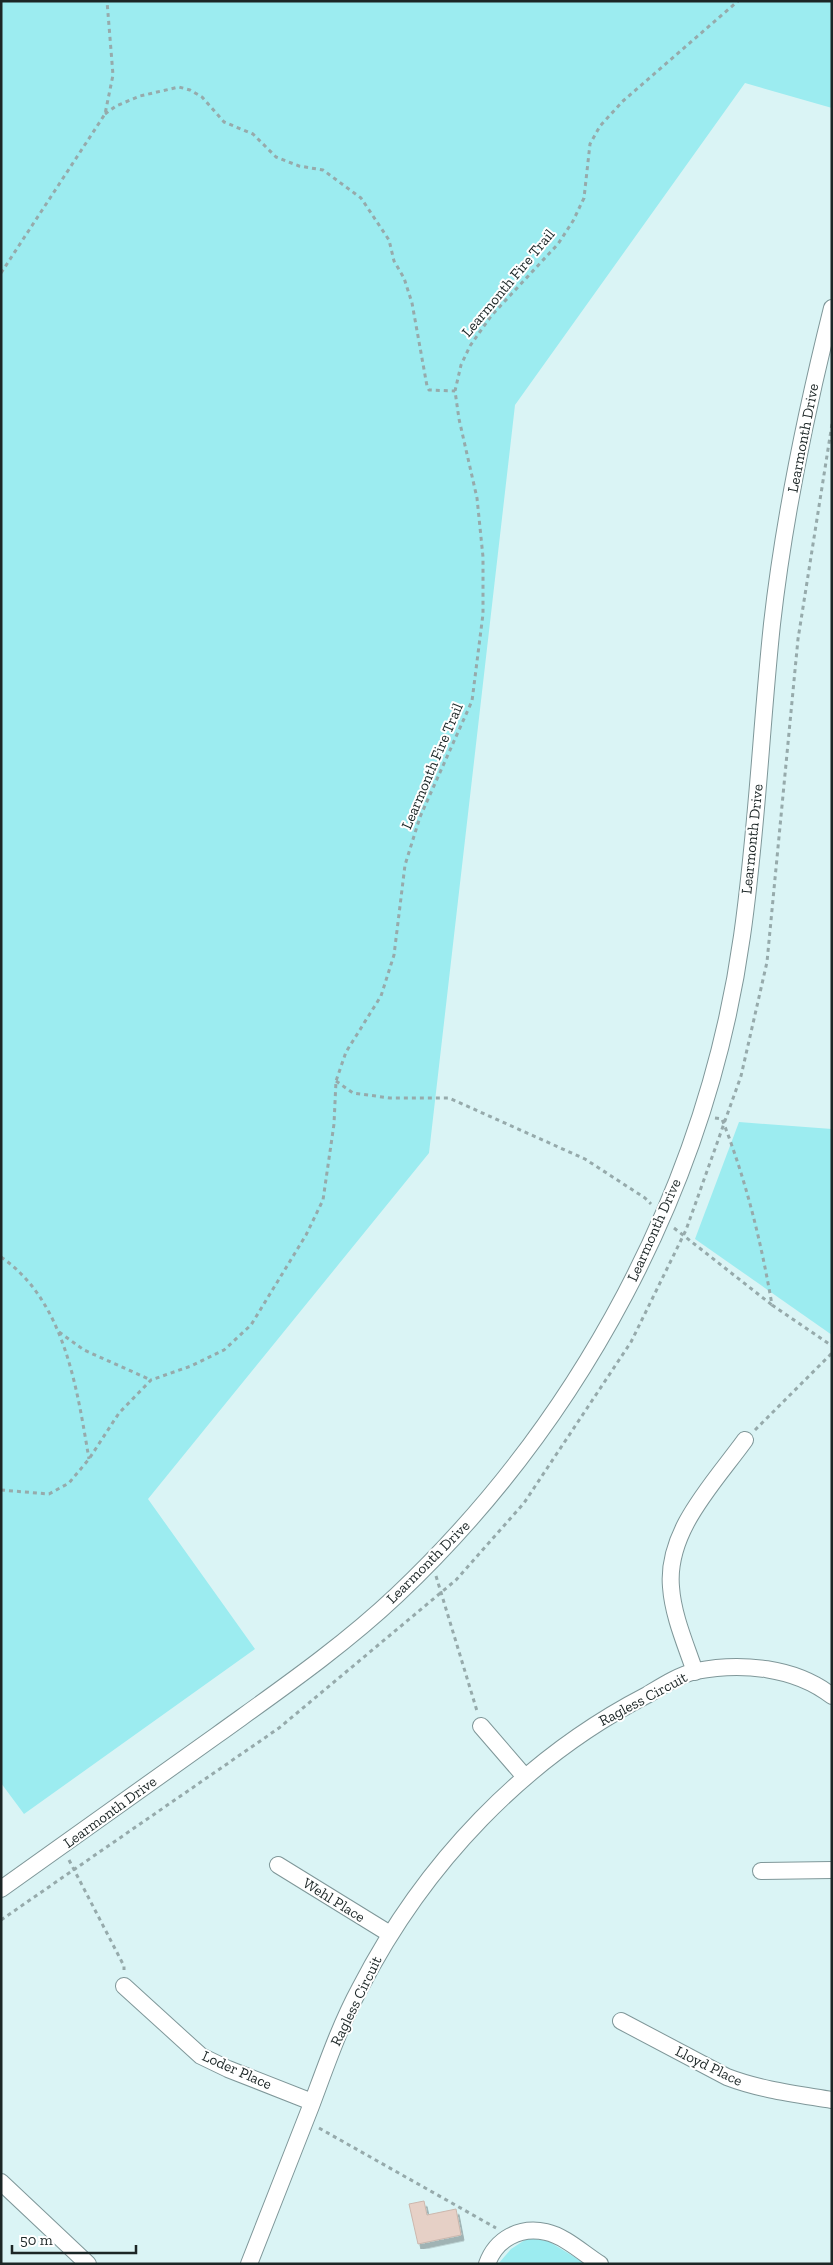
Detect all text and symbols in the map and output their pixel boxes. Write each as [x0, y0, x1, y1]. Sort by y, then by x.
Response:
street label: Learmonth Fire Trail [458, 225, 558, 341]
street label: Learmonth Drive [784, 382, 822, 494]
street label: Learmonth Fire Trail [397, 700, 467, 832]
street label: Learmonth Drive [737, 783, 767, 895]
street label: Learmonth Drive [623, 1176, 685, 1284]
street label: Learmonth Drive [383, 1517, 473, 1607]
street label: Ragless Circuit [596, 1668, 691, 1730]
street label: Learmonth Drive [60, 1772, 160, 1852]
street label: Wehl Place [300, 1874, 368, 1926]
street label: Ragless Circuit [327, 1953, 386, 2049]
street label: Lloyd Place [672, 2042, 746, 2090]
street label: Loder Place [199, 2047, 275, 2093]
scale bar [12, 2222, 136, 2254]
text: 50 m [20, 2231, 53, 2249]

